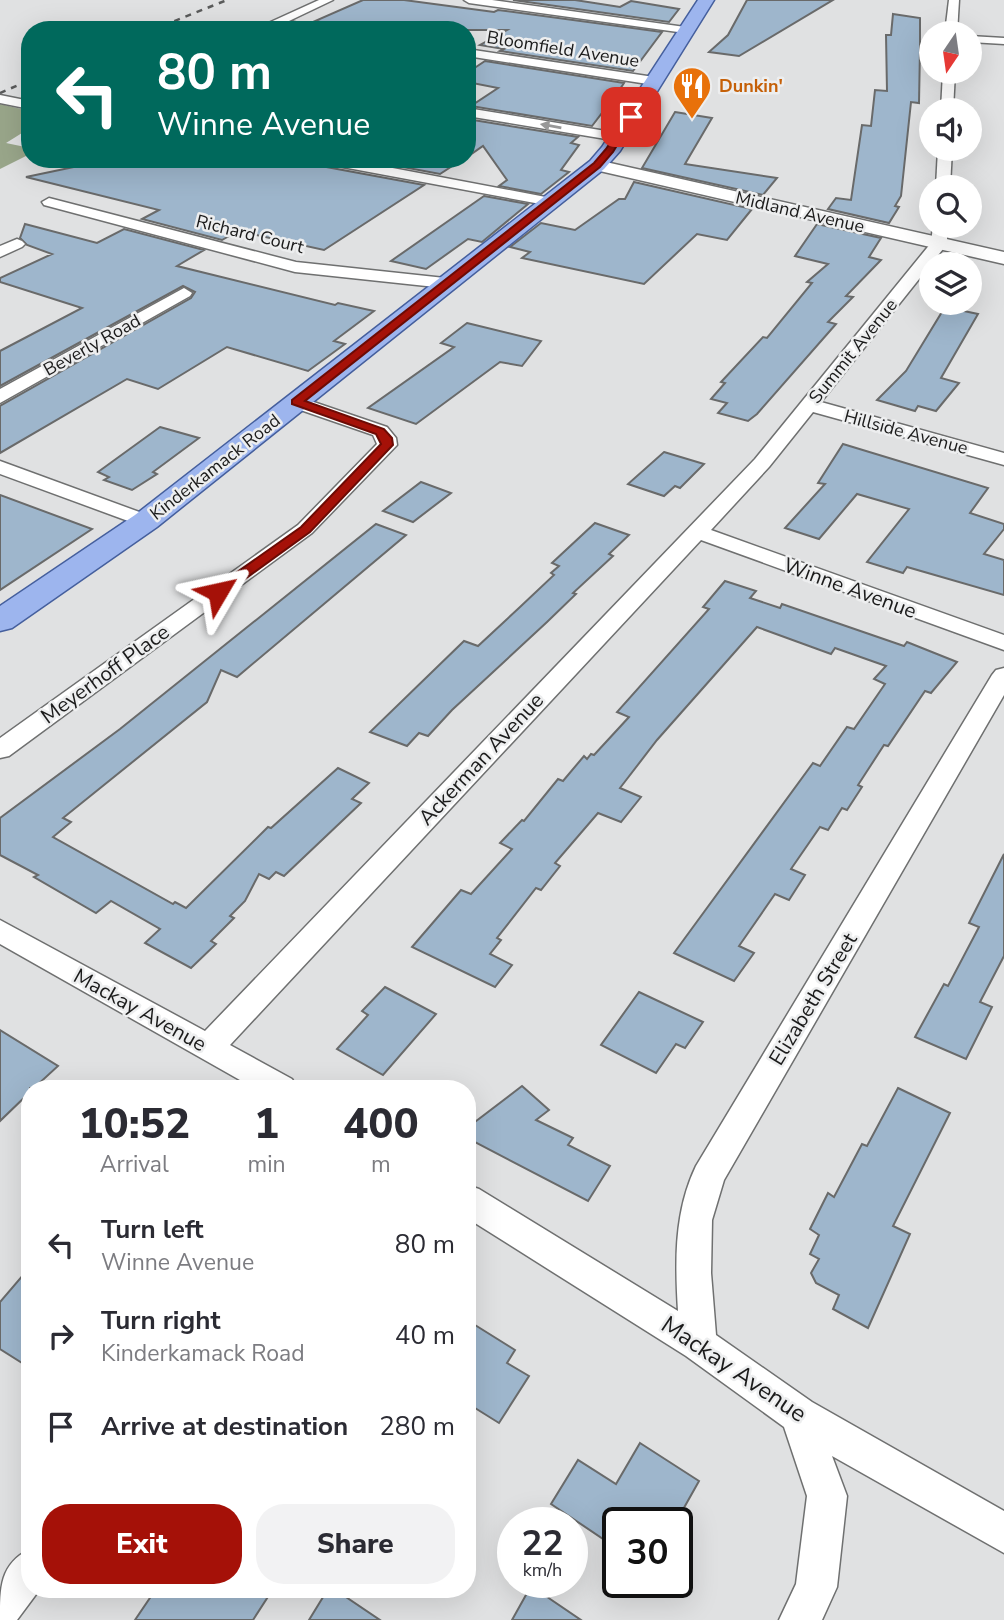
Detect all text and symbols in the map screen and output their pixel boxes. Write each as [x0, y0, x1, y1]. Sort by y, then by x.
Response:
north arrow [919, 21, 982, 84]
map controls [919, 21, 982, 315]
street label: Bloomfield Avenue [485, 25, 641, 73]
text: 80 m [157, 39, 272, 106]
icon: left [42, 49, 133, 140]
restaurant icon: Dunkin' [671, 65, 713, 120]
place label: Dunkin' [719, 74, 783, 98]
pin [601, 87, 661, 147]
icon: arrive [612, 98, 650, 136]
button: sound [919, 98, 982, 161]
text: Winne Avenue [157, 103, 370, 146]
one-way arrow [540, 120, 562, 131]
button: search [919, 175, 982, 238]
street label: Midland Avenue [733, 186, 867, 238]
street label: Richard Court [193, 209, 307, 259]
button: layers [919, 252, 982, 315]
street label: Summit Avenue [803, 294, 903, 408]
street label: Beverly Road [39, 308, 145, 382]
street label: Hillside Avenue [841, 404, 971, 460]
street label: Kinderkamack Road [145, 408, 285, 526]
street label: Winne Avenue [779, 551, 921, 625]
position arrow [181, 555, 255, 629]
street label: Meyerhoff Place [35, 618, 175, 730]
street label: Ackerman Avenue [412, 687, 550, 831]
street label: Elizabeth Street [763, 927, 864, 1070]
street label: Mackay Avenue [69, 962, 211, 1058]
text: 10:52 [78, 1096, 190, 1153]
text: 1 [254, 1096, 279, 1153]
text: 400 [343, 1096, 419, 1153]
text: Arrival [100, 1149, 169, 1180]
text: min [248, 1149, 286, 1180]
text: m [371, 1149, 391, 1180]
text: Turn left [101, 1212, 204, 1247]
icon: left [42, 1226, 80, 1264]
text: 80 m [395, 1227, 455, 1262]
text: Winne Avenue [101, 1247, 254, 1278]
text: Turn right [101, 1303, 220, 1338]
street label: Mackay Avenue [655, 1308, 813, 1430]
icon: right [42, 1317, 80, 1355]
text: 40 m [395, 1318, 455, 1353]
text: Kinderkamack Road [101, 1338, 305, 1369]
icon: arrive [42, 1408, 80, 1446]
text: Arrive at destination [101, 1409, 348, 1444]
text: 280 m [379, 1409, 455, 1444]
button: Exit [42, 1504, 242, 1584]
button: Share [256, 1504, 455, 1584]
speed limit sign: 30 [602, 1507, 693, 1598]
text: 22 [521, 1520, 564, 1567]
text: km/h [523, 1558, 562, 1582]

